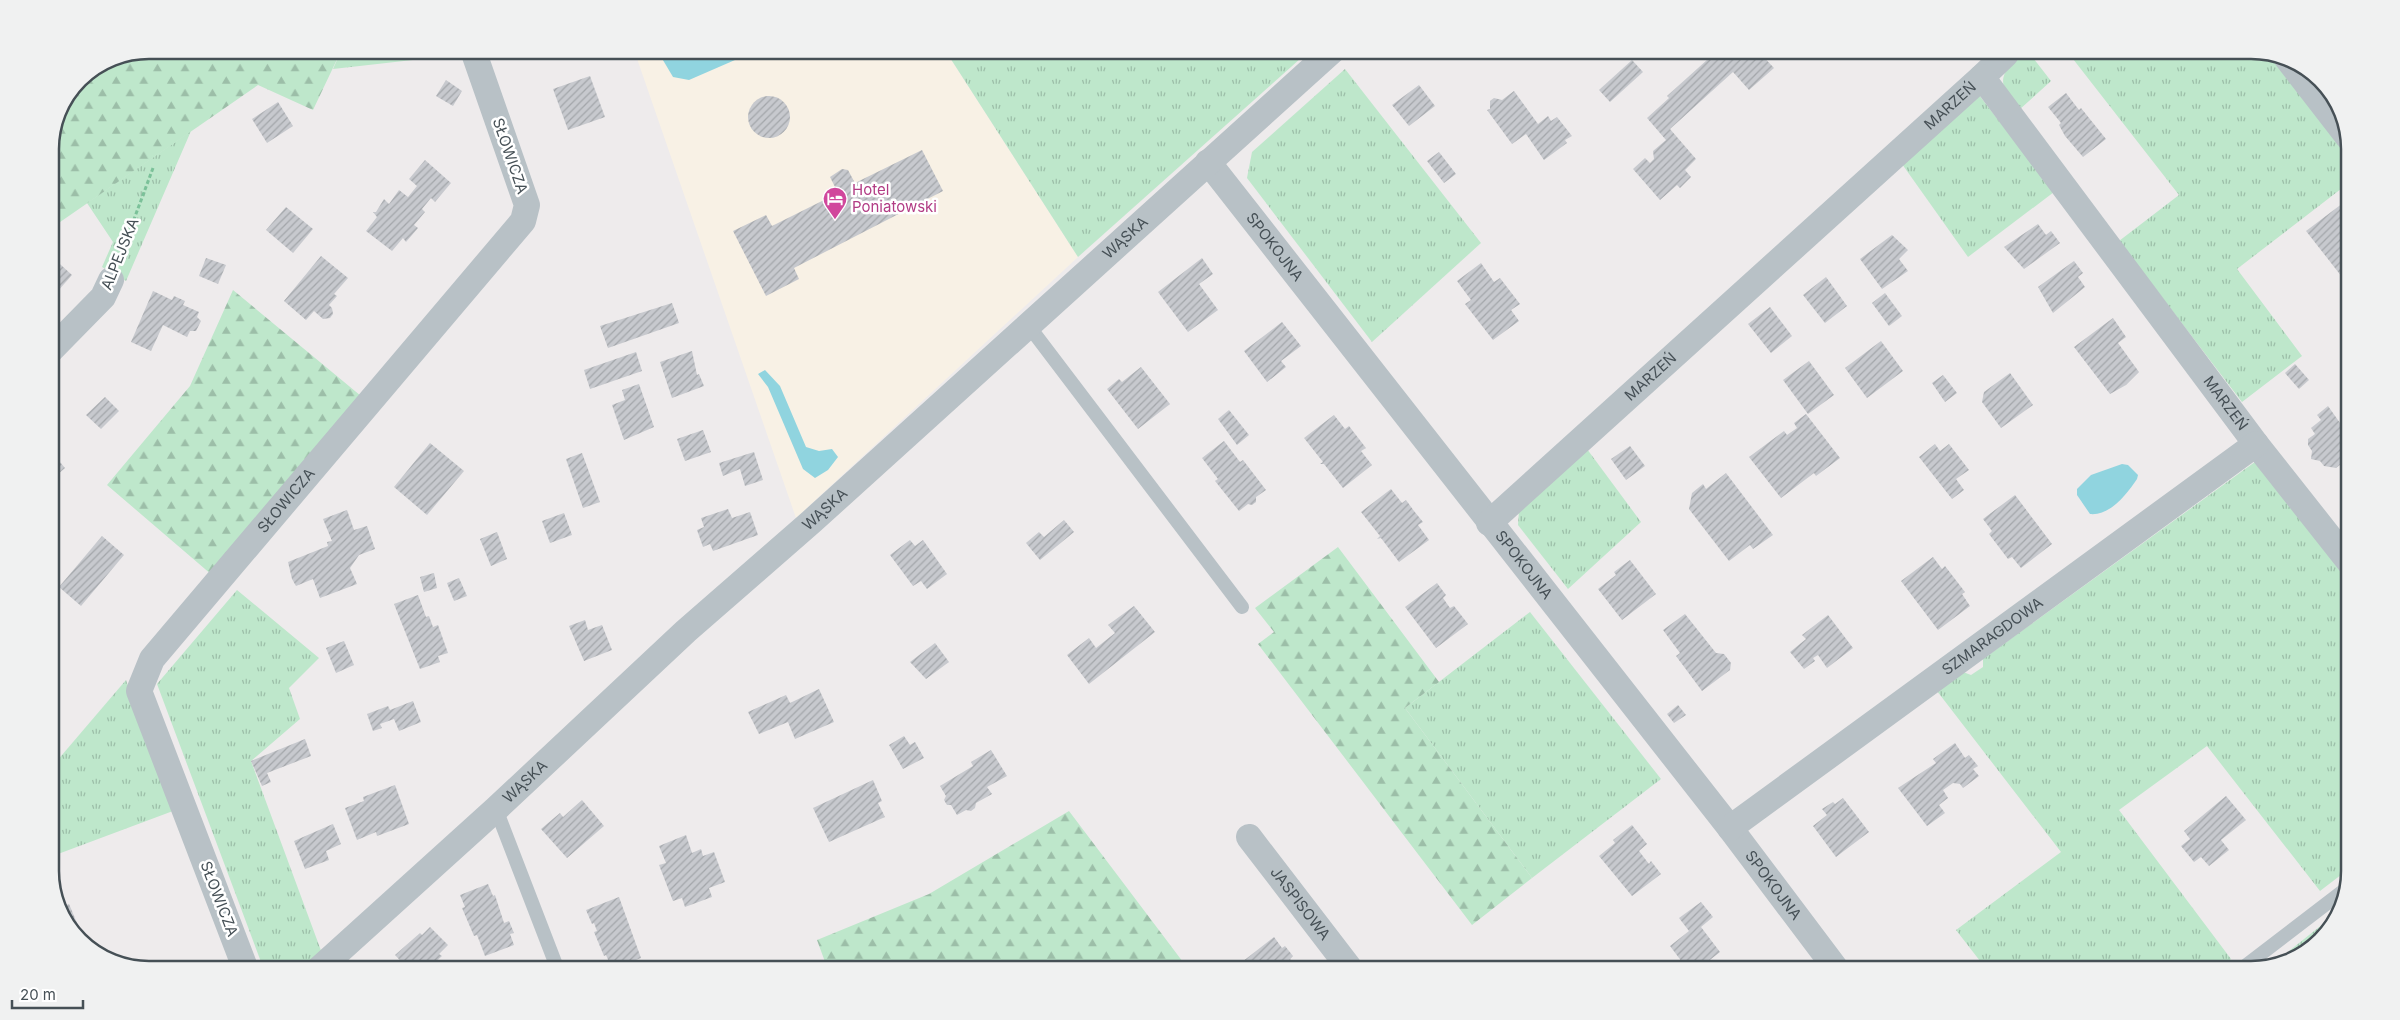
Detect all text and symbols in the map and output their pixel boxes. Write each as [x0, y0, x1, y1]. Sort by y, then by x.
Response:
street label: MARZEŃ [1920, 77, 1980, 134]
street label: SŁOWICZA [489, 115, 532, 196]
place label: Hotel Poniatowski [852, 180, 937, 216]
hotel icon: Hotel Poniatowski [822, 186, 848, 220]
street label: SPOKOJNA [1242, 209, 1308, 285]
street label: WĄSKA [1098, 212, 1152, 263]
street label: ALPEJSKA [96, 215, 143, 293]
street label: MARZEŃ [1620, 348, 1680, 405]
street label: MARZEŃ [2199, 372, 2253, 434]
street label: SŁOWICZA [253, 464, 319, 537]
street label: WĄSKA [798, 484, 851, 534]
street label: SPOKOJNA [1491, 527, 1557, 603]
street label: SZMARAGDOWA [1938, 593, 2046, 679]
street label: WĄSKA [499, 756, 551, 807]
street label: SPOKOJNA [1741, 847, 1806, 924]
street label: SŁOWICZA [196, 858, 243, 939]
street label: JASPISOWA [1266, 863, 1335, 944]
scale bar [12, 978, 84, 1010]
text: 20 m [20, 985, 56, 1004]

